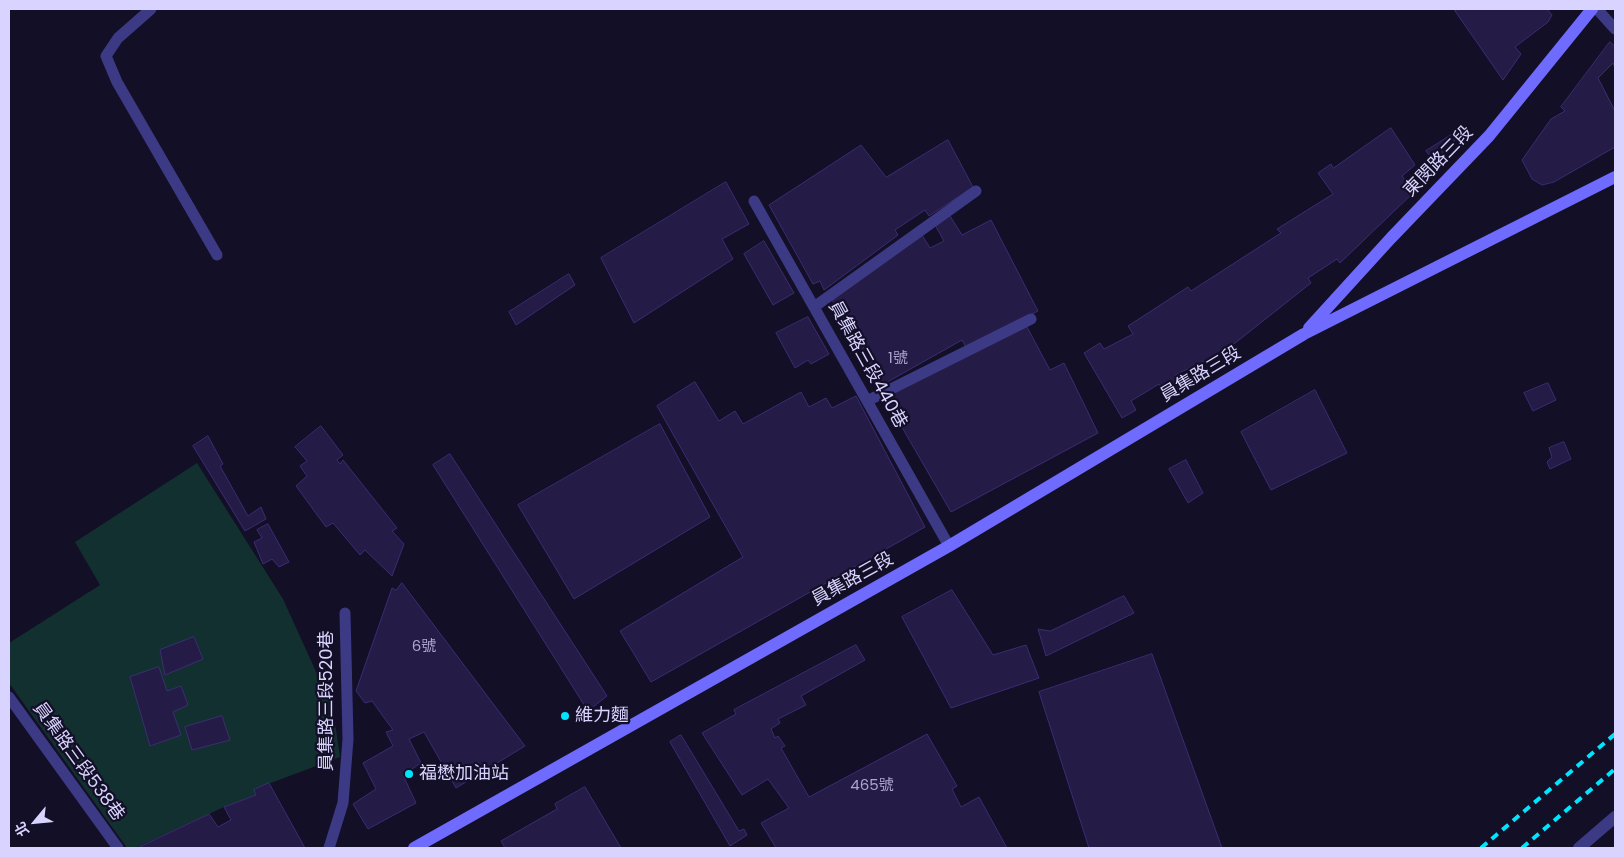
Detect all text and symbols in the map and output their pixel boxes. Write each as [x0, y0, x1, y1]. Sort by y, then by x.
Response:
street label: 東閔路三段 [1400, 122, 1478, 202]
street label: 員集路三段440巷 [823, 298, 911, 432]
street label: 員集路三段 [1157, 343, 1245, 407]
house number: 1號 [888, 350, 908, 368]
street label: 員集路三段 [808, 549, 898, 611]
street label: 員集路三段520巷 [316, 631, 338, 771]
house number: 6號 [412, 638, 436, 656]
street label: 員集路三段538巷 [28, 699, 128, 825]
place label: 維力麵 [575, 705, 629, 727]
marker: 維力麵 [559, 710, 571, 722]
place label: 福懋加油站 [419, 763, 509, 785]
marker: 福懋加油站 [403, 768, 415, 780]
house number: 465號 [850, 777, 894, 795]
north arrow [10, 797, 60, 847]
text: 北 [10, 818, 34, 840]

